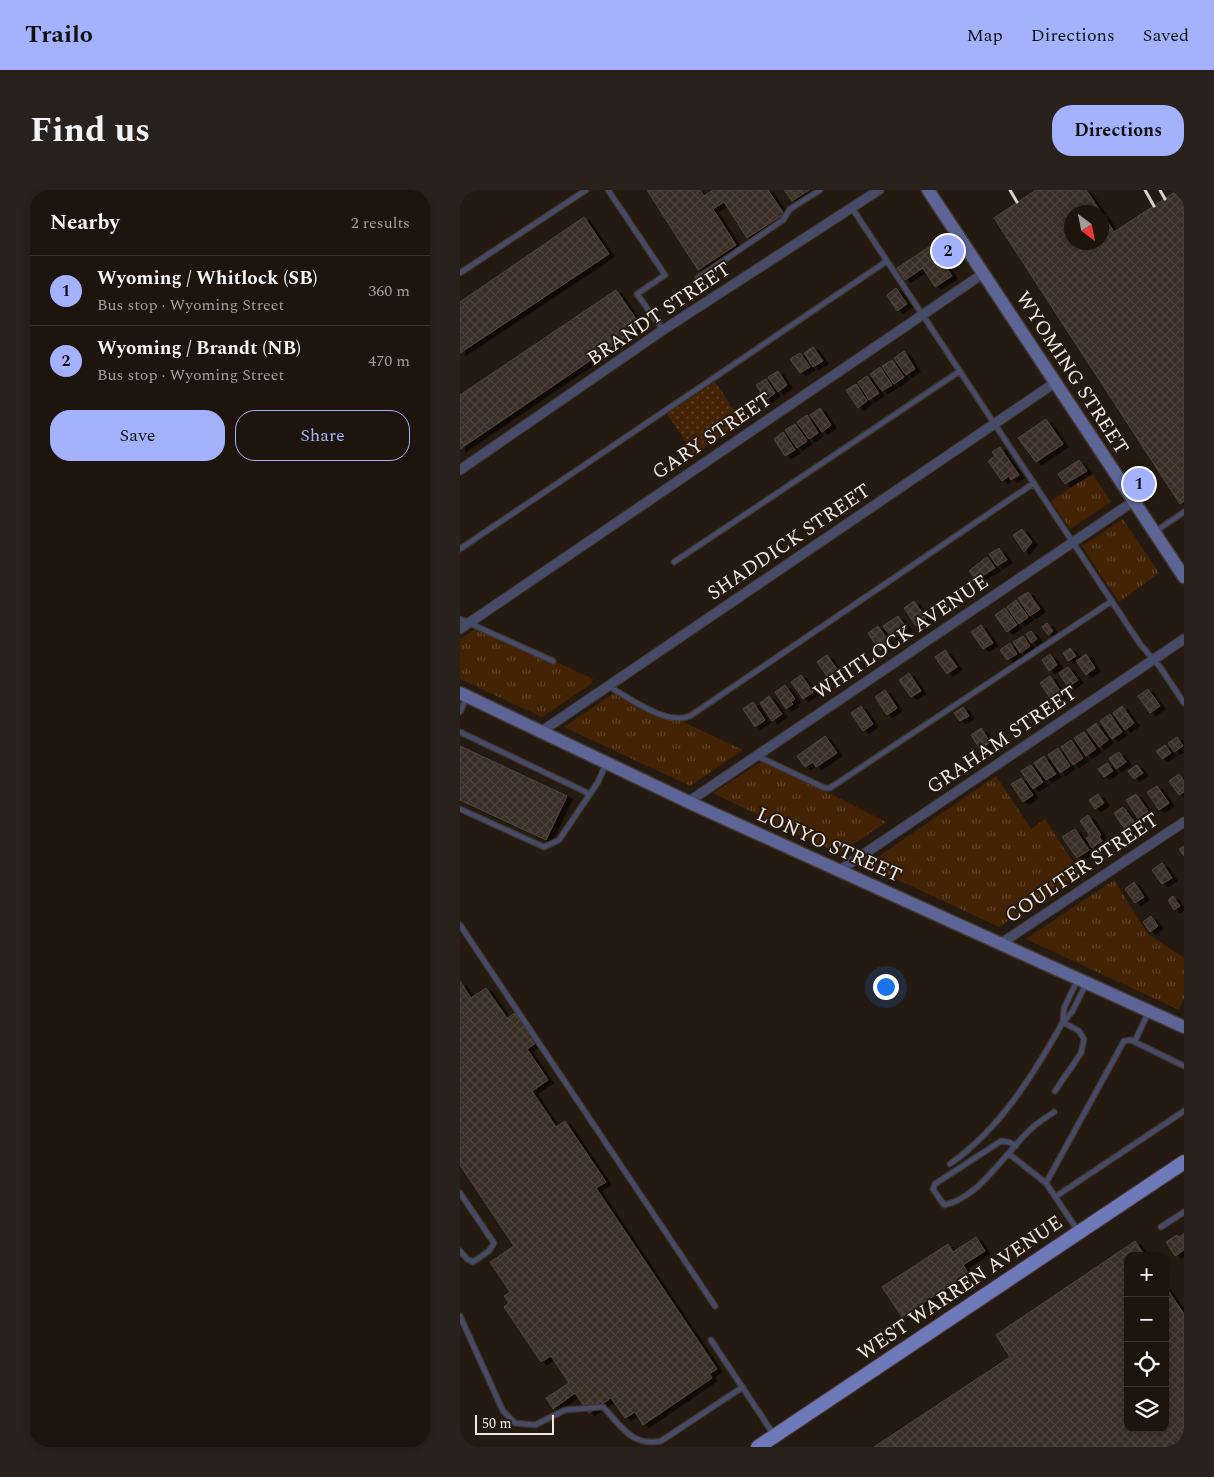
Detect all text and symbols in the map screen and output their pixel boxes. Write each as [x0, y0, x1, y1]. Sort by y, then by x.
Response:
text: Trailo [25, 17, 93, 53]
text: Map [967, 22, 1003, 49]
text: Directions [1031, 22, 1115, 49]
text: Saved [1143, 22, 1189, 49]
text: Find us [30, 104, 150, 157]
button: Directions [1052, 105, 1184, 156]
north arrow [1064, 205, 1109, 250]
text: Nearby [50, 207, 120, 239]
text: 2 results [351, 211, 410, 235]
pin: 2 [932, 232, 964, 270]
street label: BRANDT STREET [581, 255, 737, 373]
text: Wyoming / Whitlock (SB) [97, 264, 318, 293]
text: 1 [62, 279, 70, 303]
text: 360 m [368, 279, 410, 303]
street label: WYOMING STREET [1008, 285, 1136, 461]
text: Bus stop · Wyoming Street [97, 293, 284, 317]
text: Wyoming / Brandt (NB) [97, 334, 301, 363]
text: 2 [62, 349, 70, 373]
text: 470 m [368, 349, 410, 373]
text: Bus stop · Wyoming Street [97, 363, 284, 387]
street label: GARY STREET [646, 385, 778, 487]
button: Save [50, 410, 225, 461]
button: Share [235, 410, 410, 461]
pin: 1 [1123, 465, 1155, 503]
street label: SHADDICK STREET [701, 476, 877, 608]
street label: WHITLOCK AVENUE [807, 567, 995, 707]
street label: GRAHAM STREET [921, 678, 1083, 802]
street label: LONYO STREET [751, 800, 907, 890]
street label: COULTER STREET [999, 805, 1165, 931]
your location [873, 974, 899, 1000]
street label: WEST WARREN AVENUE [851, 1208, 1069, 1368]
map controls [1124, 1252, 1169, 1432]
button: + [1124, 1252, 1169, 1297]
button: − [1124, 1297, 1169, 1342]
button: locate [1124, 1342, 1169, 1387]
button: layers [1124, 1387, 1169, 1432]
scale bar [475, 1412, 554, 1435]
text: 50 m [482, 1413, 512, 1434]

